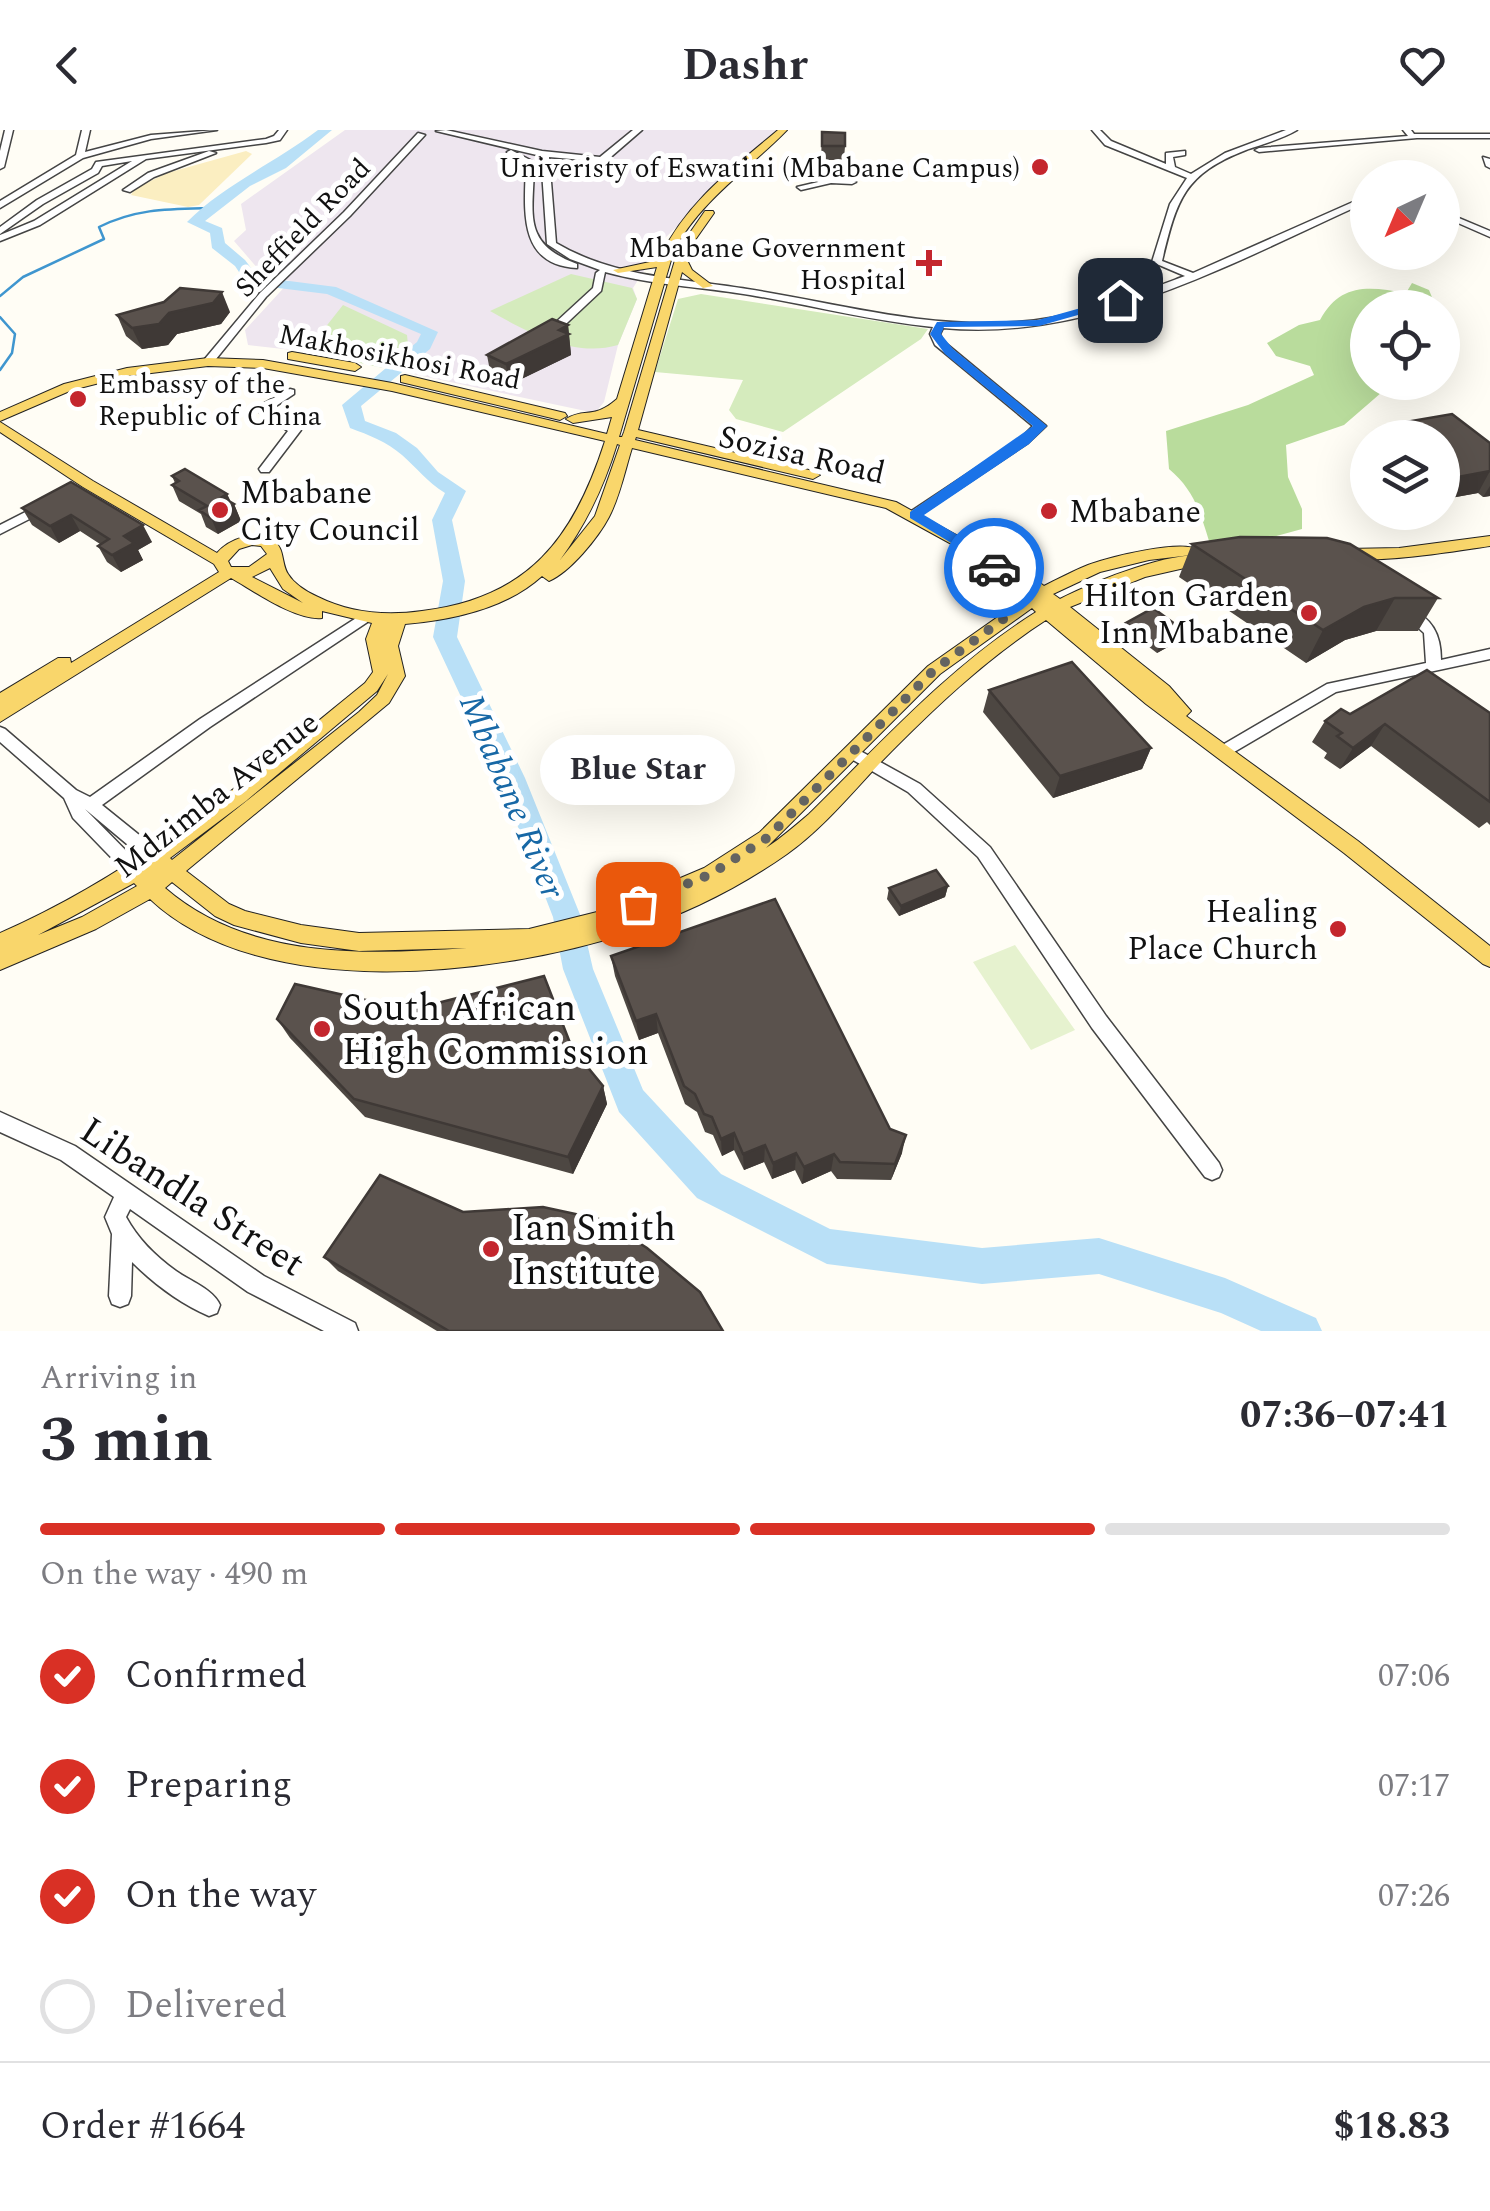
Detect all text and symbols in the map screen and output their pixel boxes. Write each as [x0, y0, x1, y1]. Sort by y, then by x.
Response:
text: Dashr [682, 31, 808, 100]
icon: back [40, 38, 95, 93]
icon: heart [1395, 38, 1450, 93]
place label: Univeristy of Eswatini (Mbabane Campus) [498, 147, 1020, 190]
street label: Sheffield Road [225, 148, 381, 308]
marker: Univeristy of Eswatini (Mbabane Campus) [1029, 156, 1051, 178]
north arrow [1350, 160, 1460, 270]
map controls [1350, 160, 1460, 530]
place label: Mbabane Government Hospital [629, 227, 906, 302]
marker: Mbabane Government Hospital [916, 250, 942, 276]
pin [1078, 258, 1163, 343]
icon: home [1093, 273, 1148, 328]
button: locate [1350, 290, 1460, 400]
street label: Makhosikhosi Road [275, 313, 524, 402]
place label: Embassy of the Republic of China [98, 363, 322, 438]
marker: Embassy of the Republic of China [67, 388, 89, 410]
street label: Sozisa Road [714, 413, 890, 498]
button: layers [1350, 420, 1460, 530]
place label: Mbabane City Council [240, 469, 420, 555]
place label: Mbabane [1069, 488, 1201, 537]
marker: Mbabane City Council [209, 499, 231, 521]
marker: Mbabane [1038, 500, 1060, 522]
courier [944, 518, 1044, 618]
icon: car [967, 541, 1022, 596]
place label: Hilton Garden Inn Mbabane [1083, 572, 1289, 658]
marker: Hilton Garden Inn Mbabane [1298, 602, 1320, 624]
water label: Mbabane River [445, 686, 579, 908]
street label: Mdzimba Avenue [104, 699, 330, 891]
callout: Blue Star [540, 734, 736, 804]
text: Blue Star [569, 745, 706, 794]
pin [596, 862, 681, 947]
icon: bag [611, 877, 666, 932]
place label: Healing Place Church [1127, 888, 1318, 974]
marker: Healing Place Church [1327, 918, 1349, 940]
place label: South African High Commission [342, 980, 649, 1082]
marker: South African High Commission [311, 1018, 333, 1040]
street label: Libandla Street [68, 1103, 316, 1292]
place label: Ian Smith Institute [511, 1200, 676, 1302]
marker: Ian Smith Institute [480, 1238, 502, 1260]
text: Arriving in [40, 1354, 197, 1403]
text: 07:36–07:41 [1240, 1387, 1450, 1445]
text: 3 min [40, 1391, 213, 1490]
text: On the way · 490 m [40, 1550, 308, 1599]
text: Confirmed [125, 1647, 307, 1705]
icon: check [40, 1649, 95, 1704]
text: 07:06 [1378, 1652, 1450, 1701]
text: Preparing [125, 1757, 292, 1815]
icon: check [40, 1759, 95, 1814]
text: 07:17 [1378, 1762, 1450, 1811]
text: On the way [125, 1867, 316, 1925]
icon: check [40, 1869, 95, 1924]
text: 07:26 [1378, 1872, 1450, 1921]
text: Delivered [125, 1977, 287, 2035]
text: Order #1664 [40, 2098, 245, 2156]
text: $18.83 [1333, 2098, 1450, 2156]

